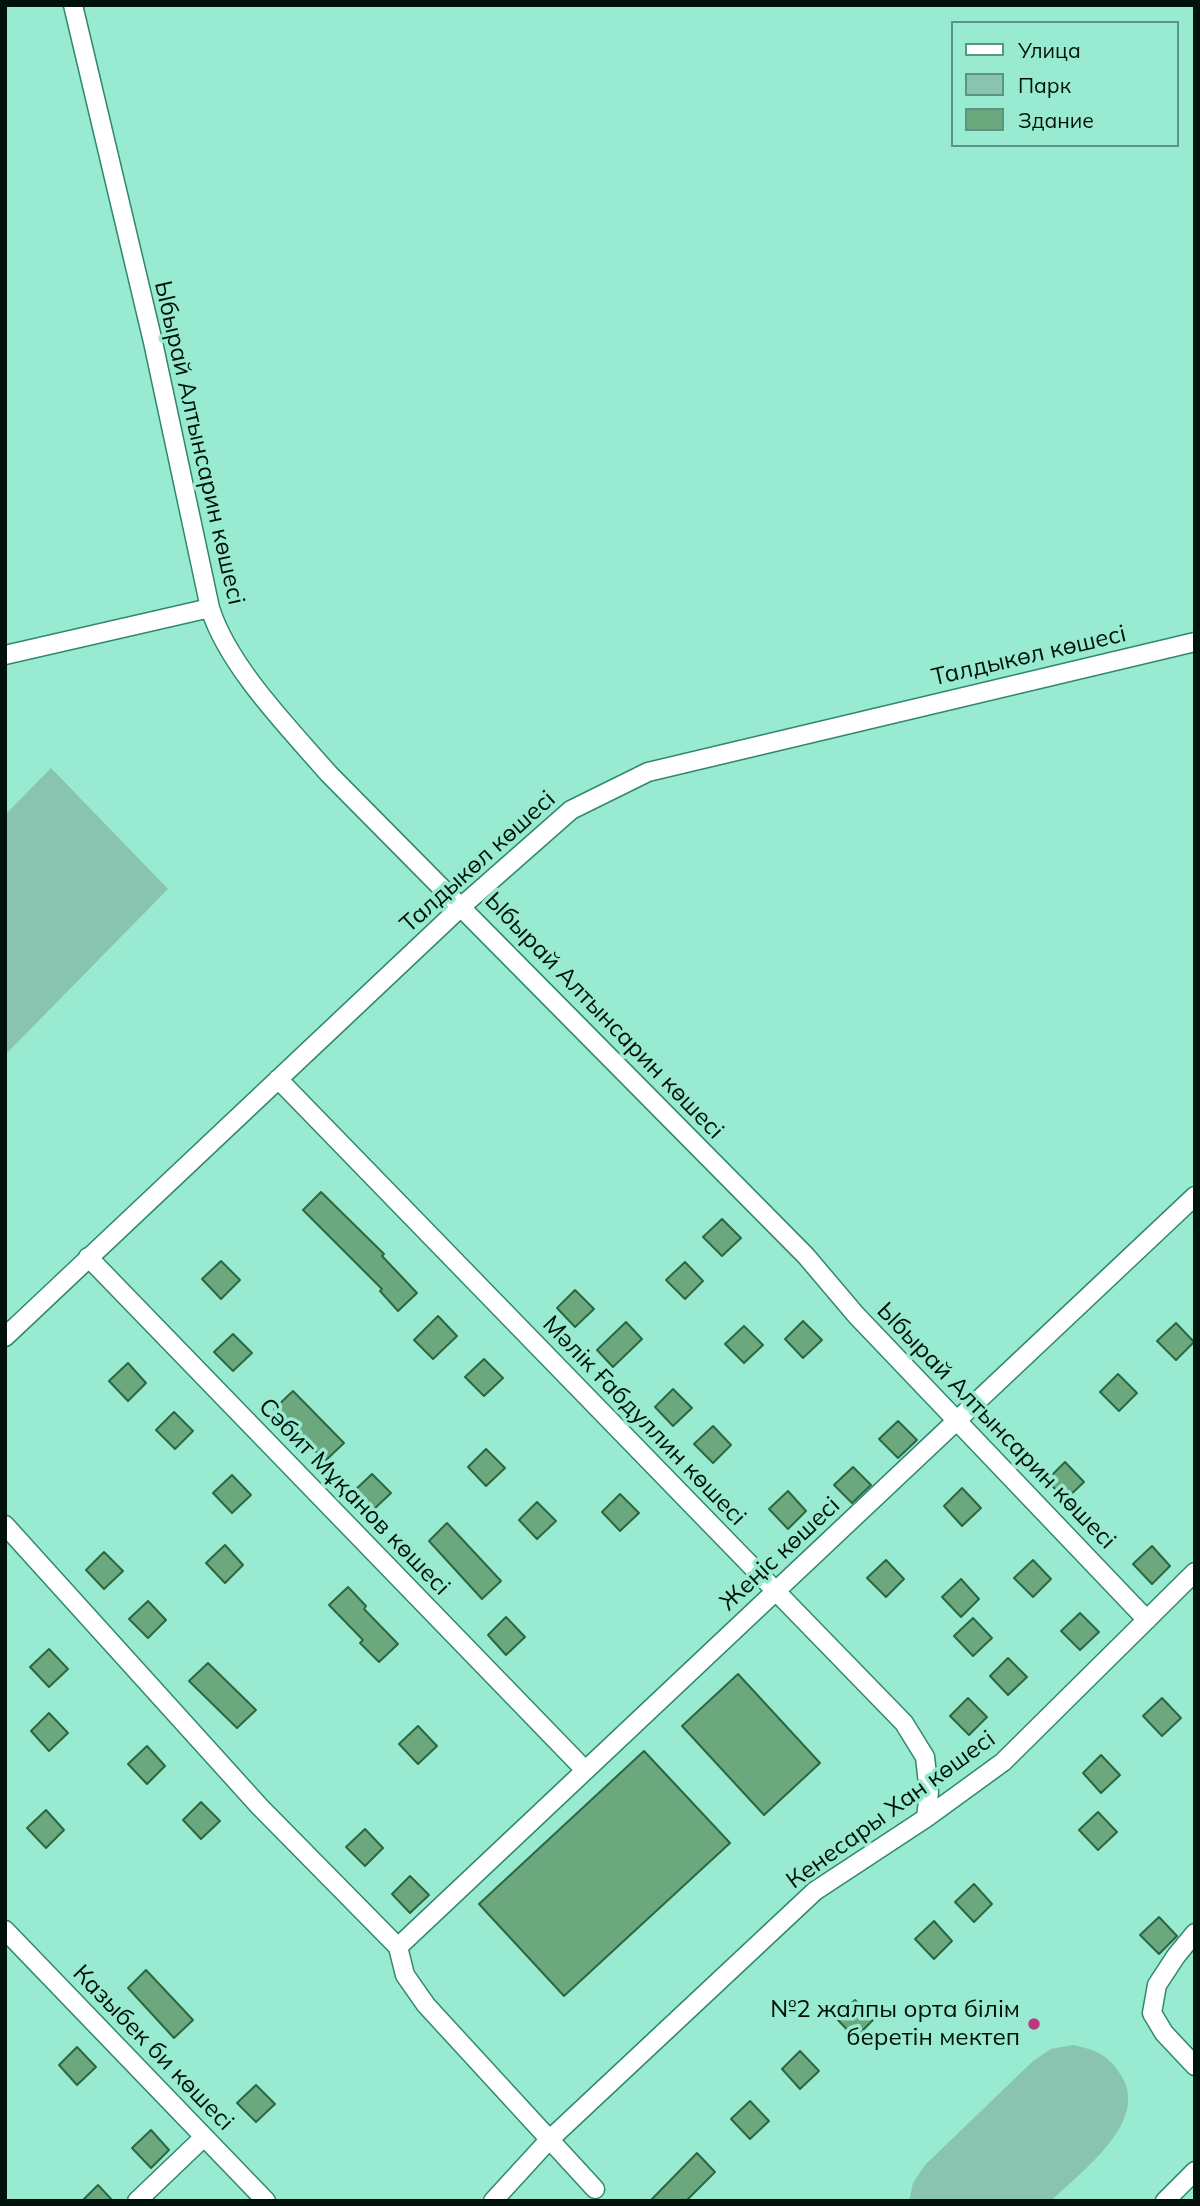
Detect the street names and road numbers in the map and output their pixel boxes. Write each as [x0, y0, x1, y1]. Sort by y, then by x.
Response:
street label: Ыбырай Алтынсарин көшесі [148, 278, 250, 608]
street label: Талдыкөл көшесі [929, 620, 1129, 692]
street label: Талдыкөл көшесі [395, 785, 561, 939]
street label: Ыбырай Алтынсарин көшесі [478, 887, 730, 1145]
street label: Ыбырай Алтынсарин көшесі [870, 1297, 1122, 1555]
street label: Мәлік Ғабдуллин көшесі [536, 1310, 752, 1532]
street label: Сәбит Мұқанов көшесі [252, 1392, 456, 1602]
street label: Жеңіс көшесі [714, 1491, 846, 1617]
street label: Кенесары Хан көшесі [781, 1725, 1001, 1895]
street label: Казыбек би көшесі [66, 1959, 240, 2137]

